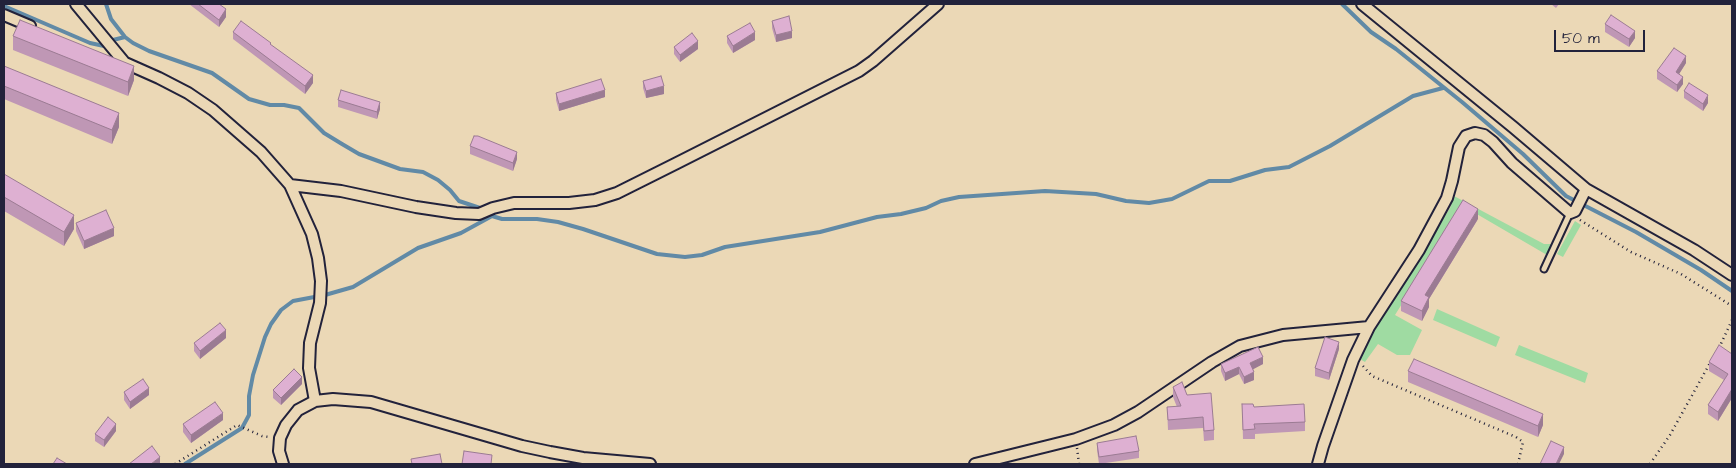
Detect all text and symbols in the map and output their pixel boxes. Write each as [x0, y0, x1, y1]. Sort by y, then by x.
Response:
scale bar [1556, 20, 1647, 52]
text: 50 m [1562, 28, 1600, 49]

